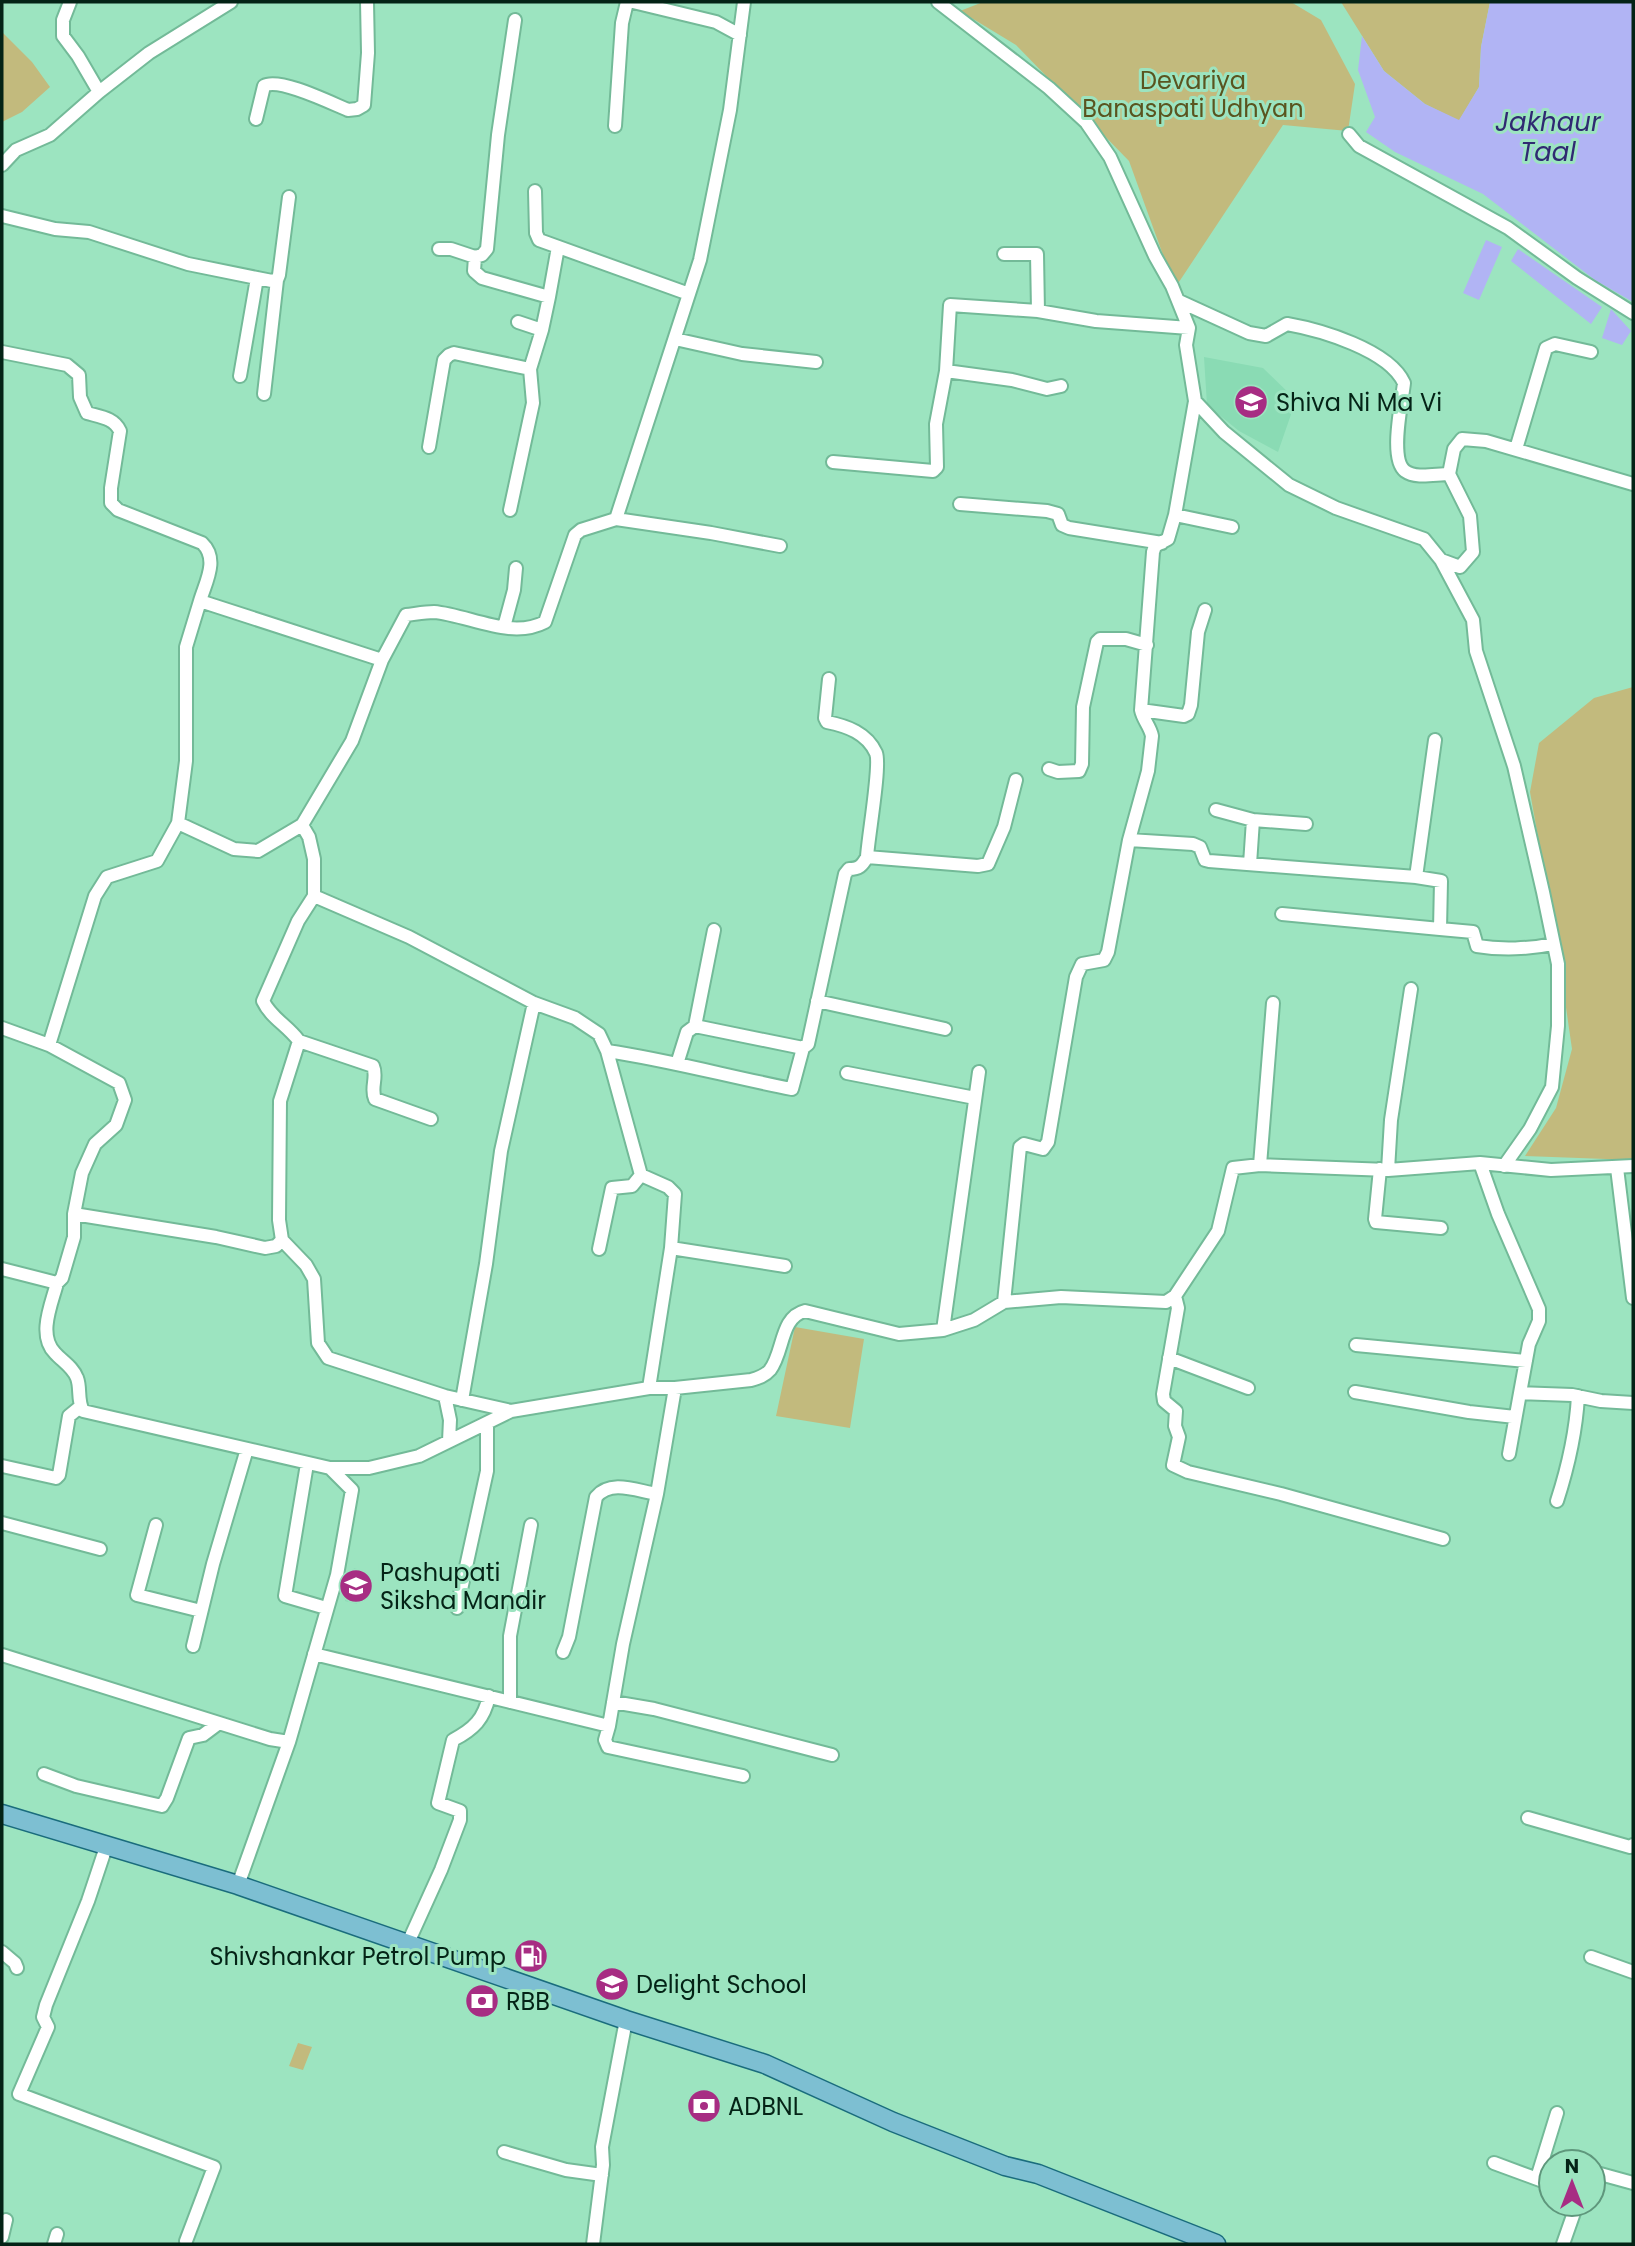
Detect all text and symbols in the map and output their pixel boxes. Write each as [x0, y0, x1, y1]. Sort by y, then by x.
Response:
park label: Devariya Banaspati Udhyan [1082, 64, 1304, 125]
water label: Jakhaur Taal [1495, 104, 1602, 170]
school or university icon: Shiva Ni Ma Vi [1232, 383, 1270, 421]
place label: Shiva Ni Ma Vi [1276, 386, 1442, 419]
place label: Pashupati Siksha Mandir [380, 1556, 546, 1617]
school or university icon: Pashupati Siksha Mandir [337, 1567, 375, 1605]
fuel station icon: Shivshankar Petrol Pump [512, 1937, 550, 1975]
place label: Shivshankar Petrol Pump [209, 1940, 506, 1973]
school or university icon: Delight School [593, 1965, 631, 2003]
place label: Delight School [636, 1968, 807, 2001]
bank icon: RBB [463, 1982, 501, 2020]
place label: RBB [506, 1985, 550, 2018]
bank icon: ADBNL [685, 2087, 723, 2125]
place label: ADBNL [728, 2090, 803, 2123]
north arrow [1537, 2148, 1607, 2218]
text: N [1565, 2153, 1579, 2180]

